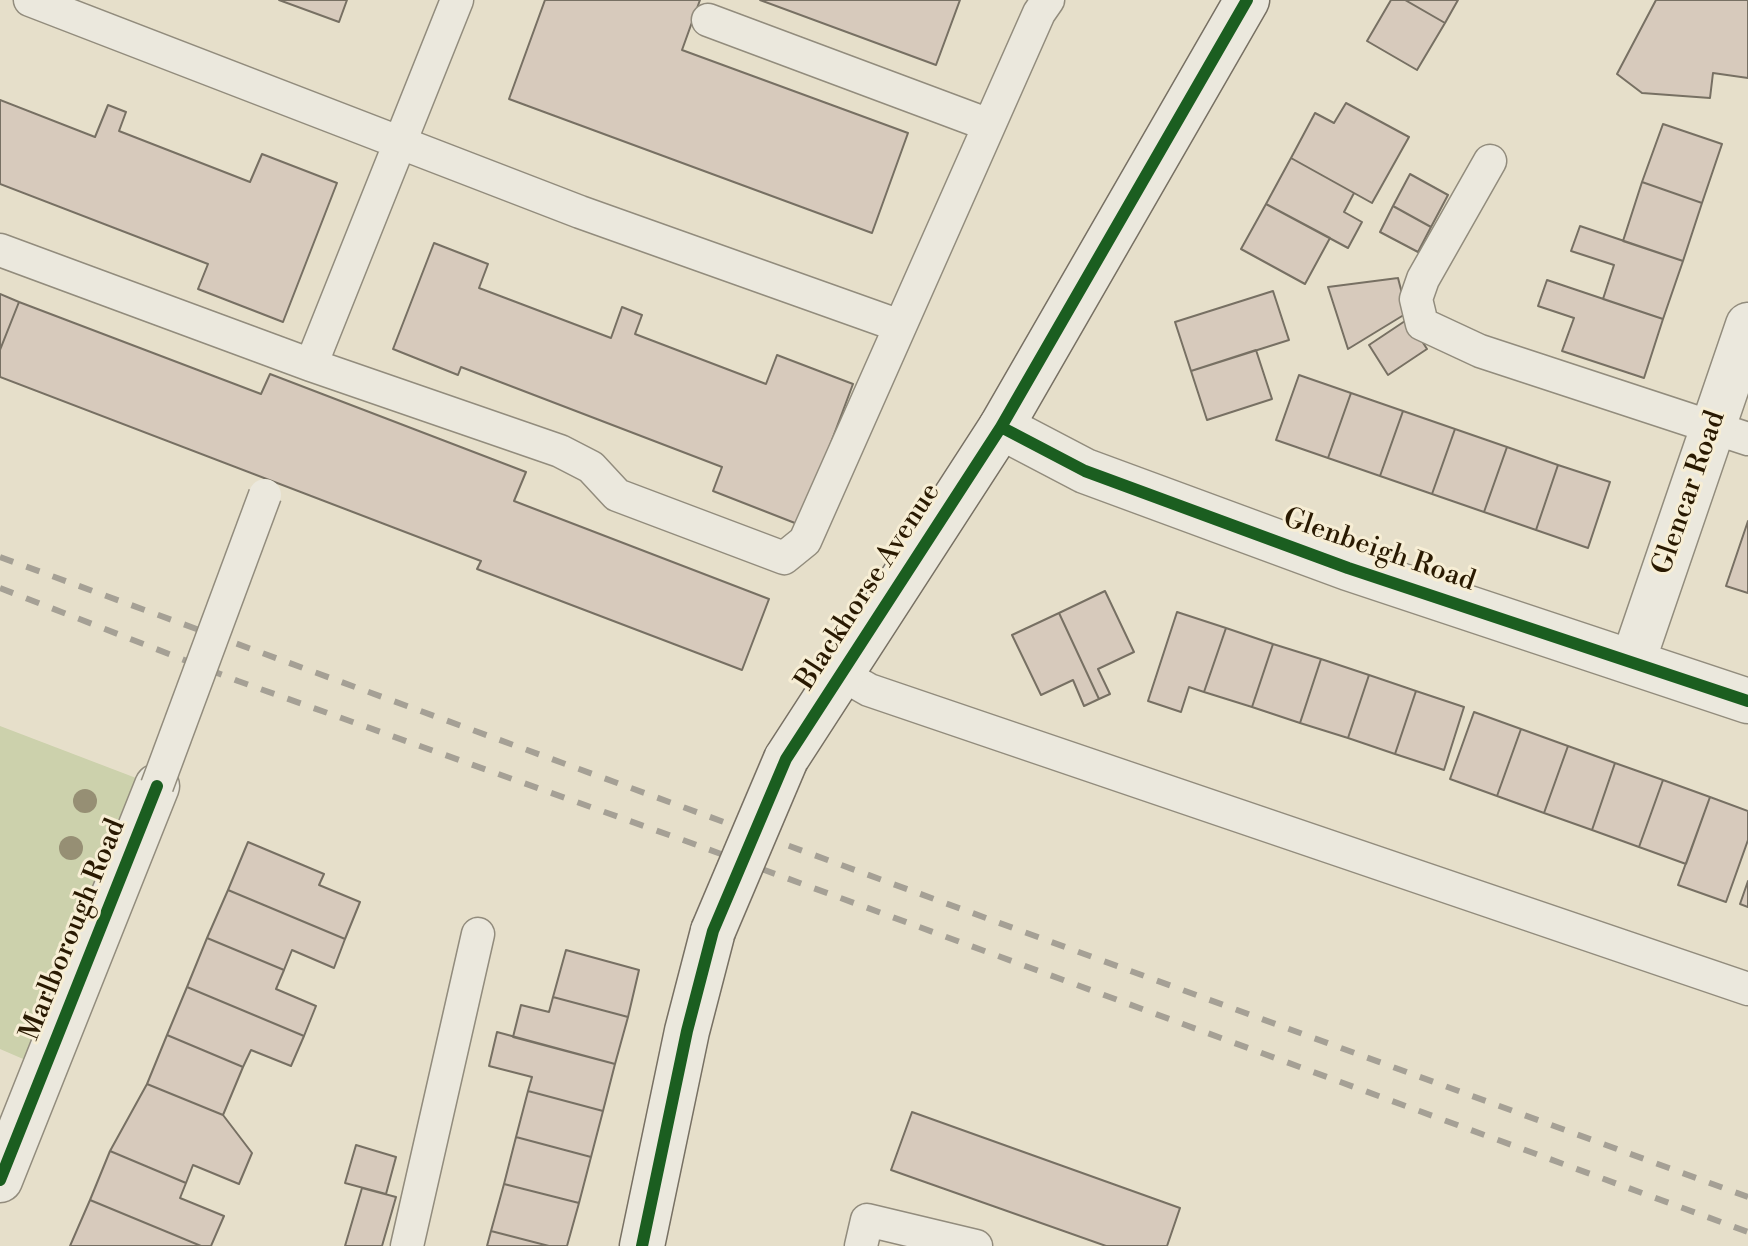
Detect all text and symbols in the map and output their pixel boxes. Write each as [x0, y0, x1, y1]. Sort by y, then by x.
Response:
street label: Glencar Road [1646, 407, 1734, 579]
street label: Blackhorse Avenue [790, 477, 948, 697]
street label: Glenbeigh Road [1279, 502, 1479, 600]
street label: Marlborough Road [14, 814, 134, 1046]

